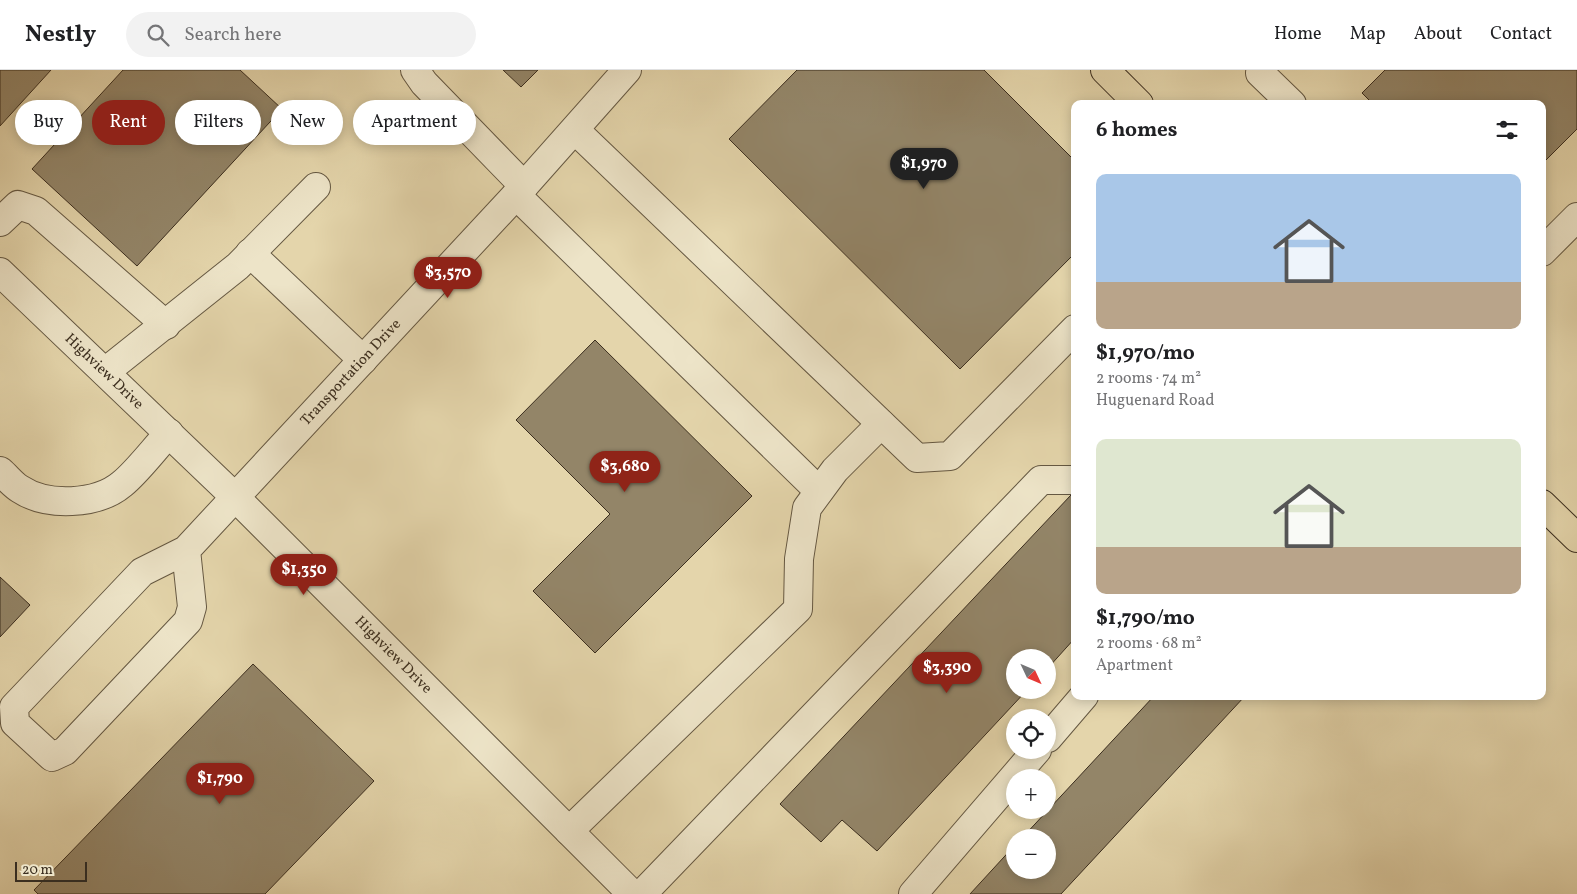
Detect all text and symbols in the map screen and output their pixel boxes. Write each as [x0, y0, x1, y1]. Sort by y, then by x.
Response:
search box [126, 12, 476, 57]
text: Nestly [25, 18, 96, 52]
icon: search [144, 21, 172, 49]
text: Search here [184, 22, 282, 48]
text: Home [1274, 22, 1322, 47]
text: Map [1350, 22, 1386, 47]
text: About [1414, 22, 1462, 47]
text: Contact [1490, 22, 1552, 47]
chip: Buy [15, 100, 82, 145]
chip: Rent [92, 100, 165, 145]
chip: Filters [175, 100, 261, 145]
chip: New [271, 100, 343, 145]
chip: Apartment [353, 100, 476, 145]
text: 6 homes [1096, 116, 1177, 145]
icon: filters [1493, 116, 1521, 144]
pin: $1,970 [883, 148, 965, 190]
text: $1,970 [901, 153, 947, 175]
icon: home [1264, 206, 1354, 296]
pin: $3,570 [407, 256, 489, 299]
text: $3,570 [425, 262, 471, 284]
street label: Transportation Drive [296, 314, 406, 431]
street label: Highview Drive [60, 329, 148, 414]
text: $1,970/mo [1096, 339, 1195, 368]
text: 2 rooms · 74 m² [1096, 368, 1201, 390]
text: Huguenard Road [1096, 390, 1214, 412]
pin: $3,680 [584, 450, 666, 493]
text: $3,680 [600, 456, 650, 478]
icon: home [1264, 471, 1354, 561]
pin: $1,350 [263, 554, 345, 596]
text: $1,350 [281, 559, 327, 581]
text: $1,790/mo [1096, 604, 1195, 633]
street label: Highview Drive [350, 612, 437, 699]
text: 2 rooms · 68 m² [1096, 633, 1202, 655]
north arrow [1006, 649, 1056, 699]
map controls [1006, 649, 1056, 879]
pin: $3,390 [906, 652, 988, 694]
text: Apartment [1096, 655, 1173, 677]
text: $3,390 [923, 657, 971, 679]
button: locate [1006, 709, 1056, 759]
pin: $1,790 [179, 762, 261, 805]
text: $1,790 [197, 768, 243, 790]
button: + [1006, 769, 1056, 819]
button: − [1006, 829, 1056, 879]
scale bar [15, 859, 88, 882]
text: 20 m [22, 861, 53, 880]

